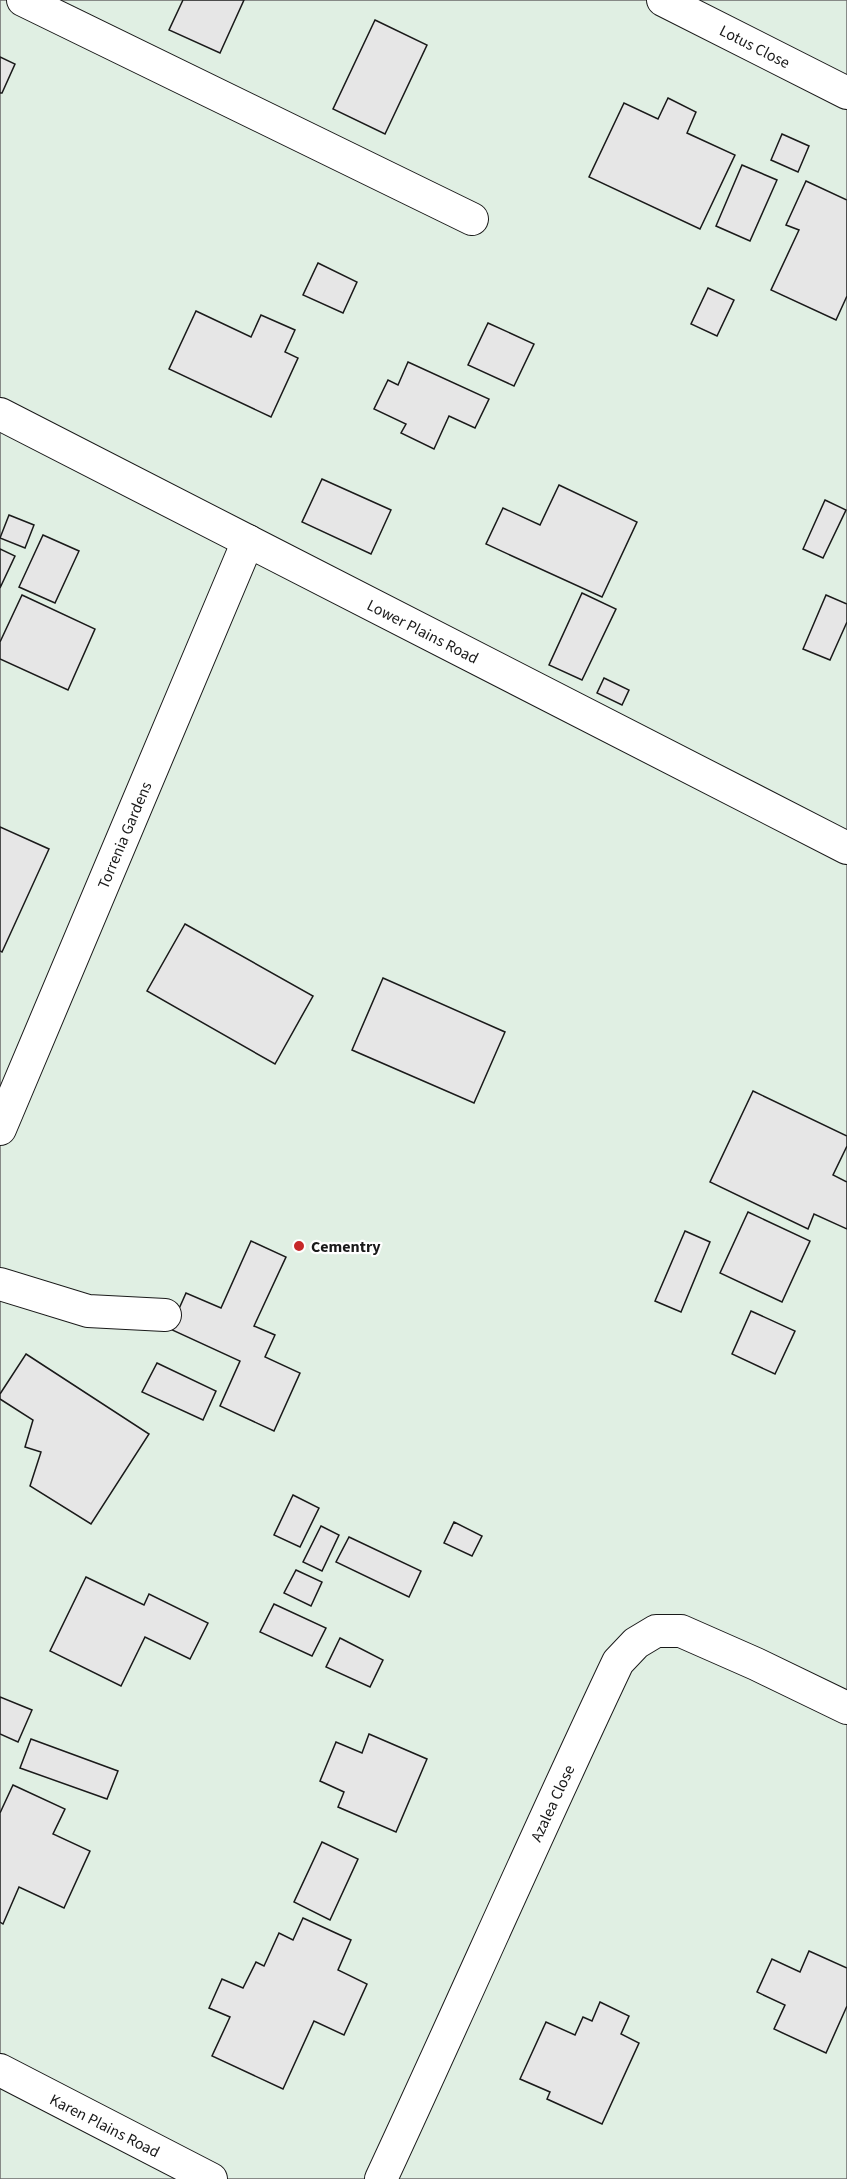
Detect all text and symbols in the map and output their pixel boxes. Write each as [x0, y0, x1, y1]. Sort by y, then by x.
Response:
street label: Lotus Close [715, 20, 794, 74]
street label: Lower Plains Road [363, 594, 482, 669]
street label: Torrenia Gardens [92, 778, 158, 892]
place label: Cementry [311, 1236, 381, 1258]
marker: Cementry [292, 1239, 306, 1253]
street label: Azalea Close [525, 1761, 580, 1846]
street label: Karen Plains Road [46, 2089, 163, 2163]

